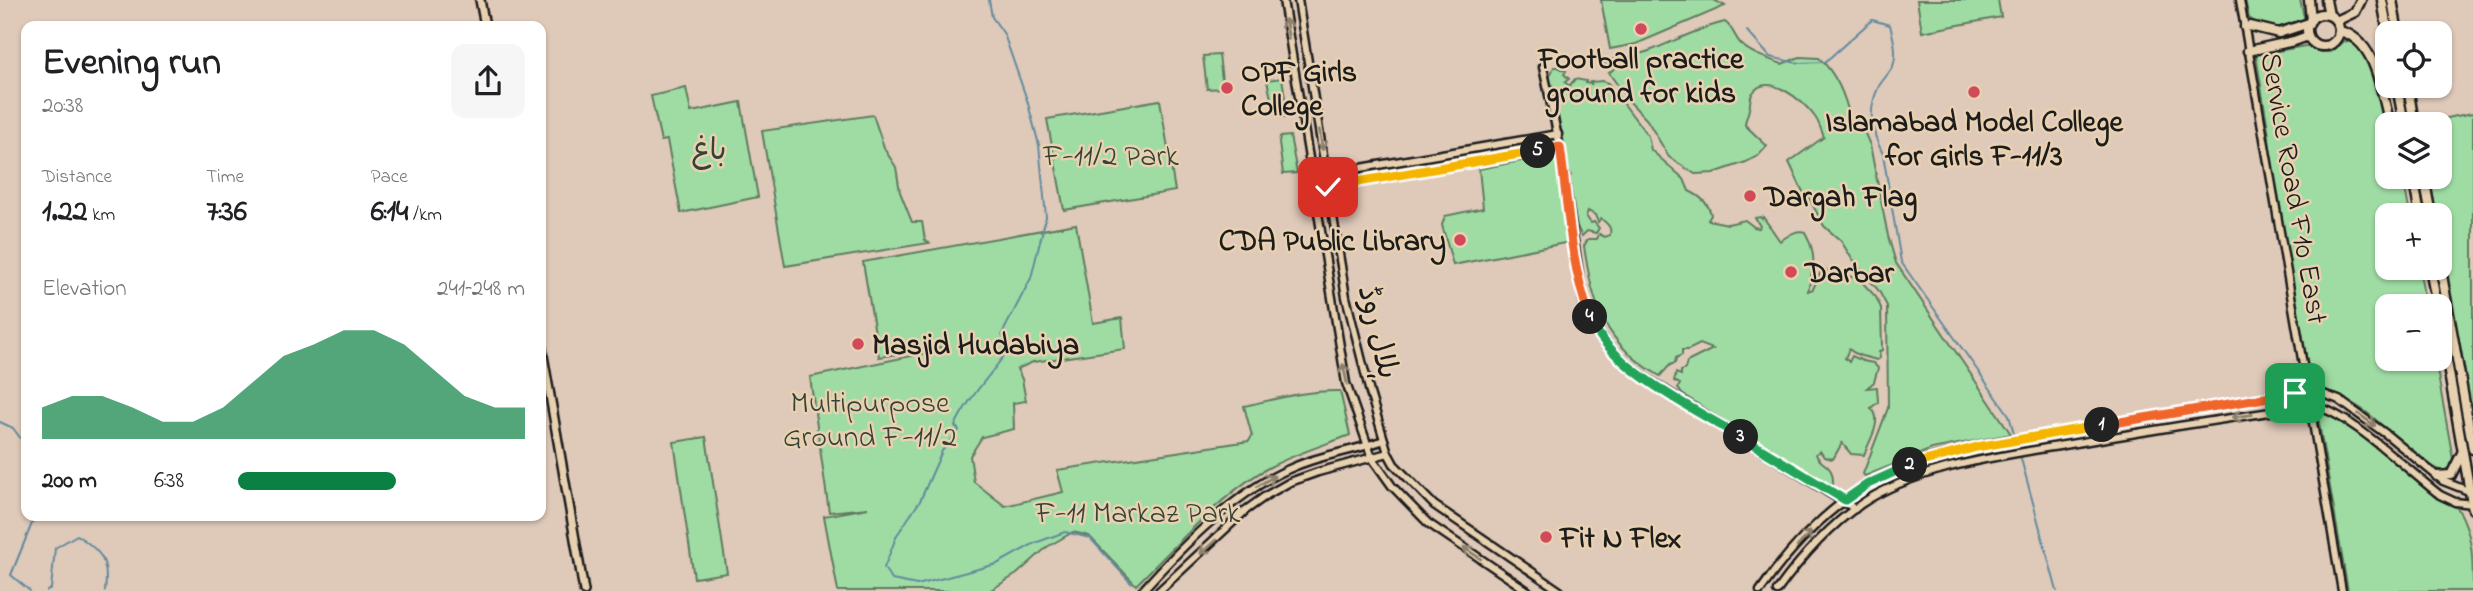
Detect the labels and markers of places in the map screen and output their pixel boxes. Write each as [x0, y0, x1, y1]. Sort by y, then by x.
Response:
marker: Football practice ground for kids [1633, 21, 1649, 37]
place label: Football practice ground for kids [1536, 39, 1745, 118]
place label: OPF Girls College [1241, 52, 1357, 131]
marker: OPF Girls College [1219, 80, 1235, 96]
marker: Islamabad Model College for Girls F-11/3 [1966, 84, 1982, 100]
place label: Islamabad Model College for Girls F-11/3 [1825, 102, 2124, 180]
pin: 5 [1520, 134, 1556, 168]
pin [1298, 157, 1358, 217]
place label: Dargah Flag [1762, 177, 1917, 222]
marker: Dargah Flag [1742, 188, 1758, 204]
place label: CDA Public Library [1219, 221, 1446, 265]
marker: CDA Public Library [1452, 232, 1468, 248]
place label: Darbar [1803, 253, 1895, 297]
marker: Darbar [1783, 264, 1799, 280]
pin: 4 [1572, 300, 1608, 334]
place label: Masjid Hudabiya [872, 325, 1079, 369]
marker: Masjid Hudabiya [850, 336, 866, 352]
pin [2265, 363, 2325, 423]
pin: 1 [2084, 408, 2120, 442]
pin: 3 [1724, 420, 1758, 454]
pin: 2 [1892, 448, 1927, 482]
place label: Fit N Flex [1558, 518, 1682, 562]
marker: Fit N Flex [1538, 529, 1554, 545]

